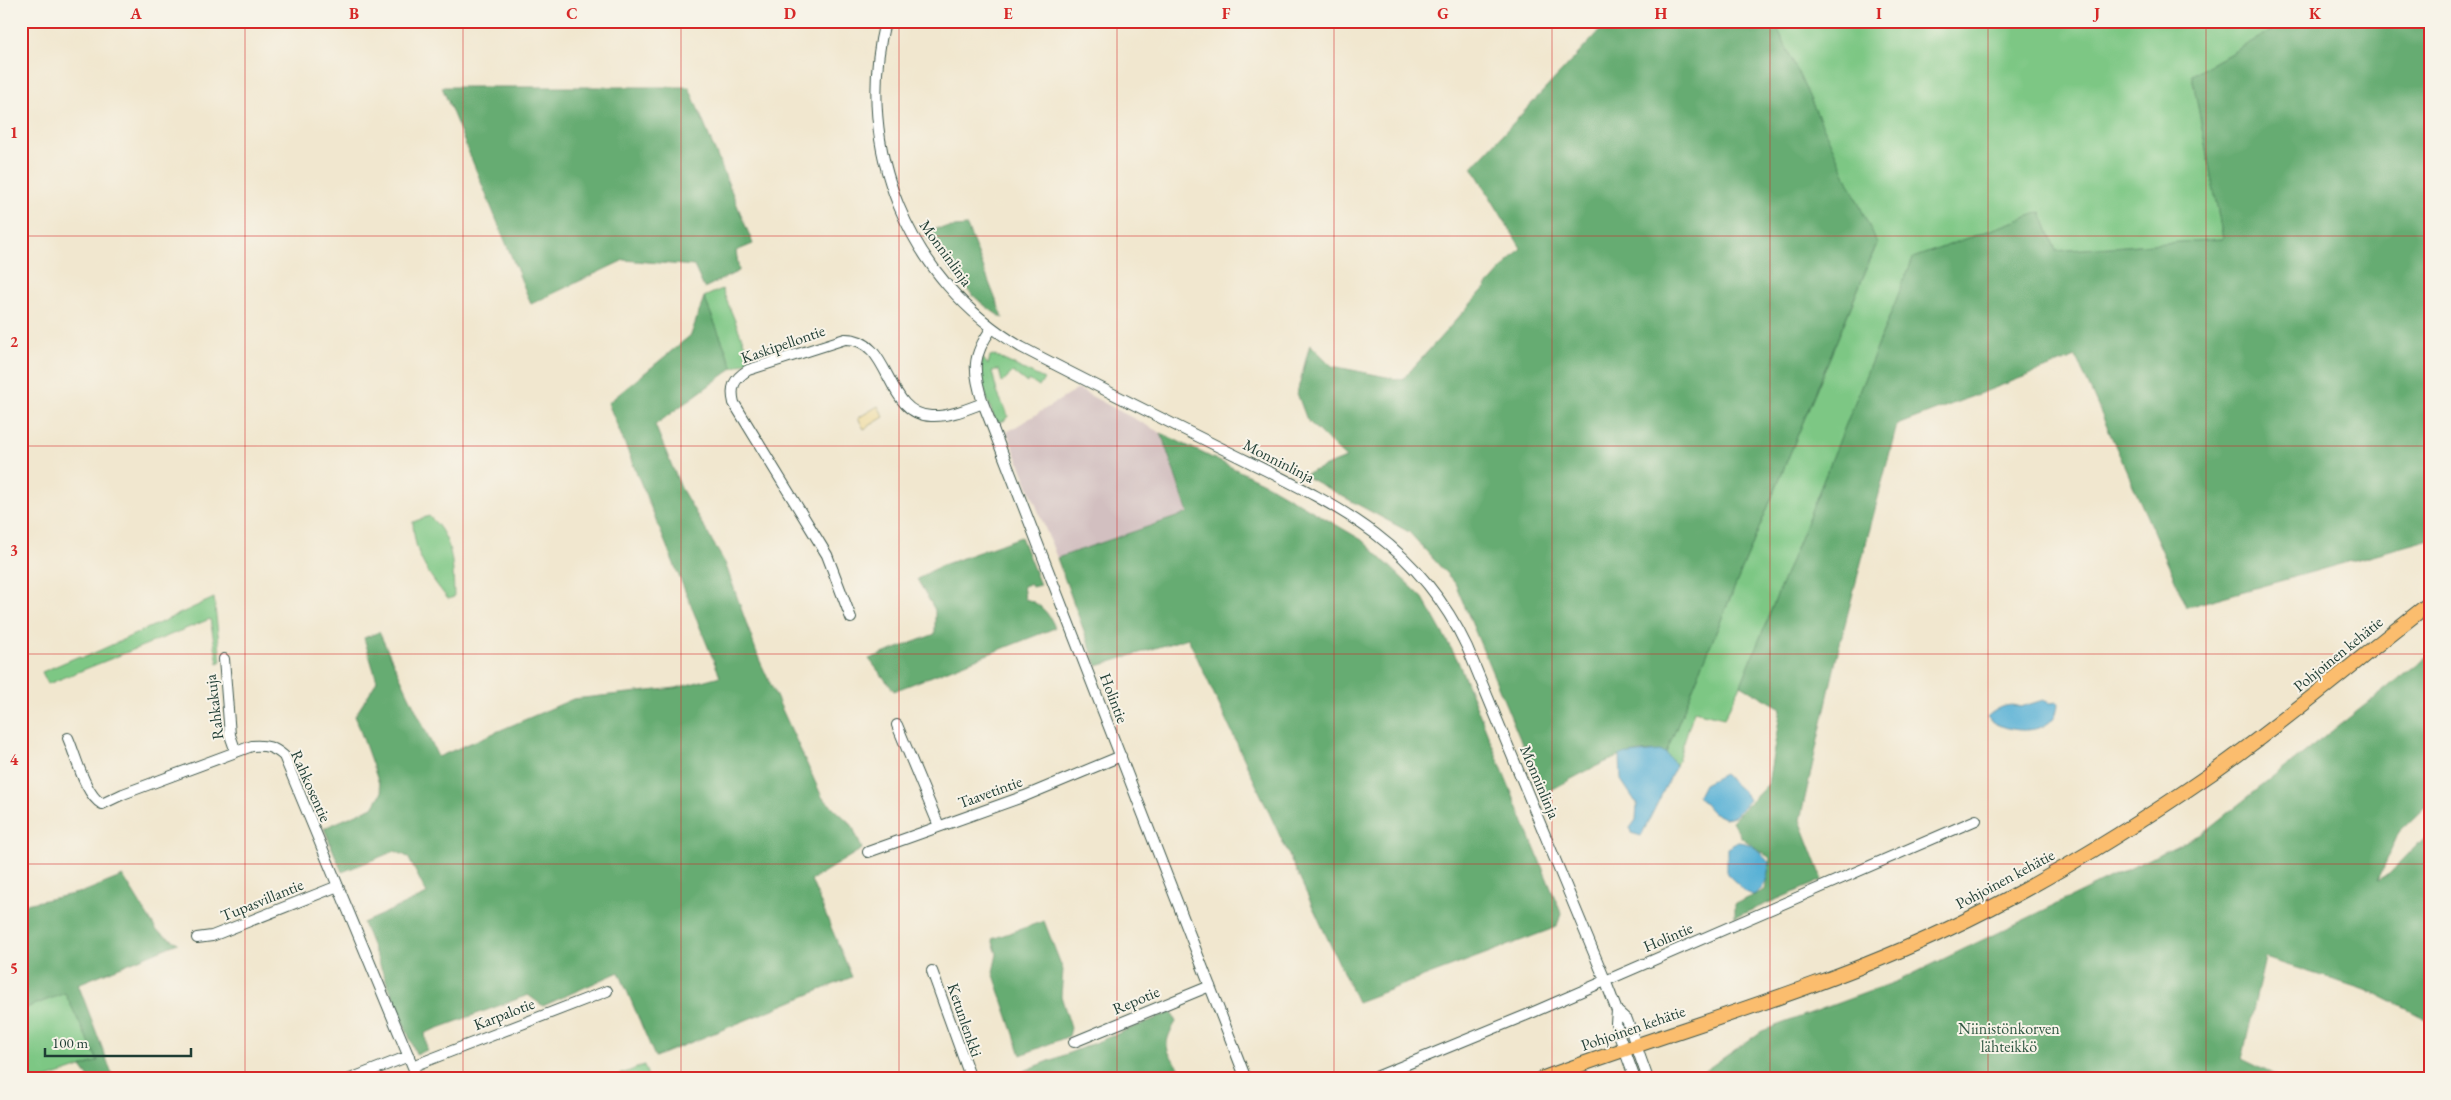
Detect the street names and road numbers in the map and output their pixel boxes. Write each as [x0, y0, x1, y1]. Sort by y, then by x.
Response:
street label: Monninlinja [915, 215, 978, 291]
street label: Kaskipellontie [738, 320, 828, 368]
street label: Monninlinja [1240, 434, 1319, 488]
street label: Pohjoinen kehätie [2289, 611, 2387, 697]
street label: Holintie [1095, 670, 1133, 726]
street label: Rahkakuja [199, 672, 228, 741]
street label: Monninlinja [1515, 742, 1565, 822]
street label: Rahkosentie [286, 747, 336, 825]
street label: Taavetintie [955, 771, 1025, 813]
street label: Pohjoinen kehätie [1952, 844, 2058, 914]
street label: Tupasvillantie [218, 874, 306, 926]
street label: Holintie [1640, 917, 1696, 957]
street label: Ketunlenkki [943, 980, 987, 1060]
street label: Repotie [1109, 981, 1163, 1019]
street label: Karpalotie [470, 993, 538, 1035]
street label: Pohjoinen kehätie [1578, 1000, 1688, 1056]

